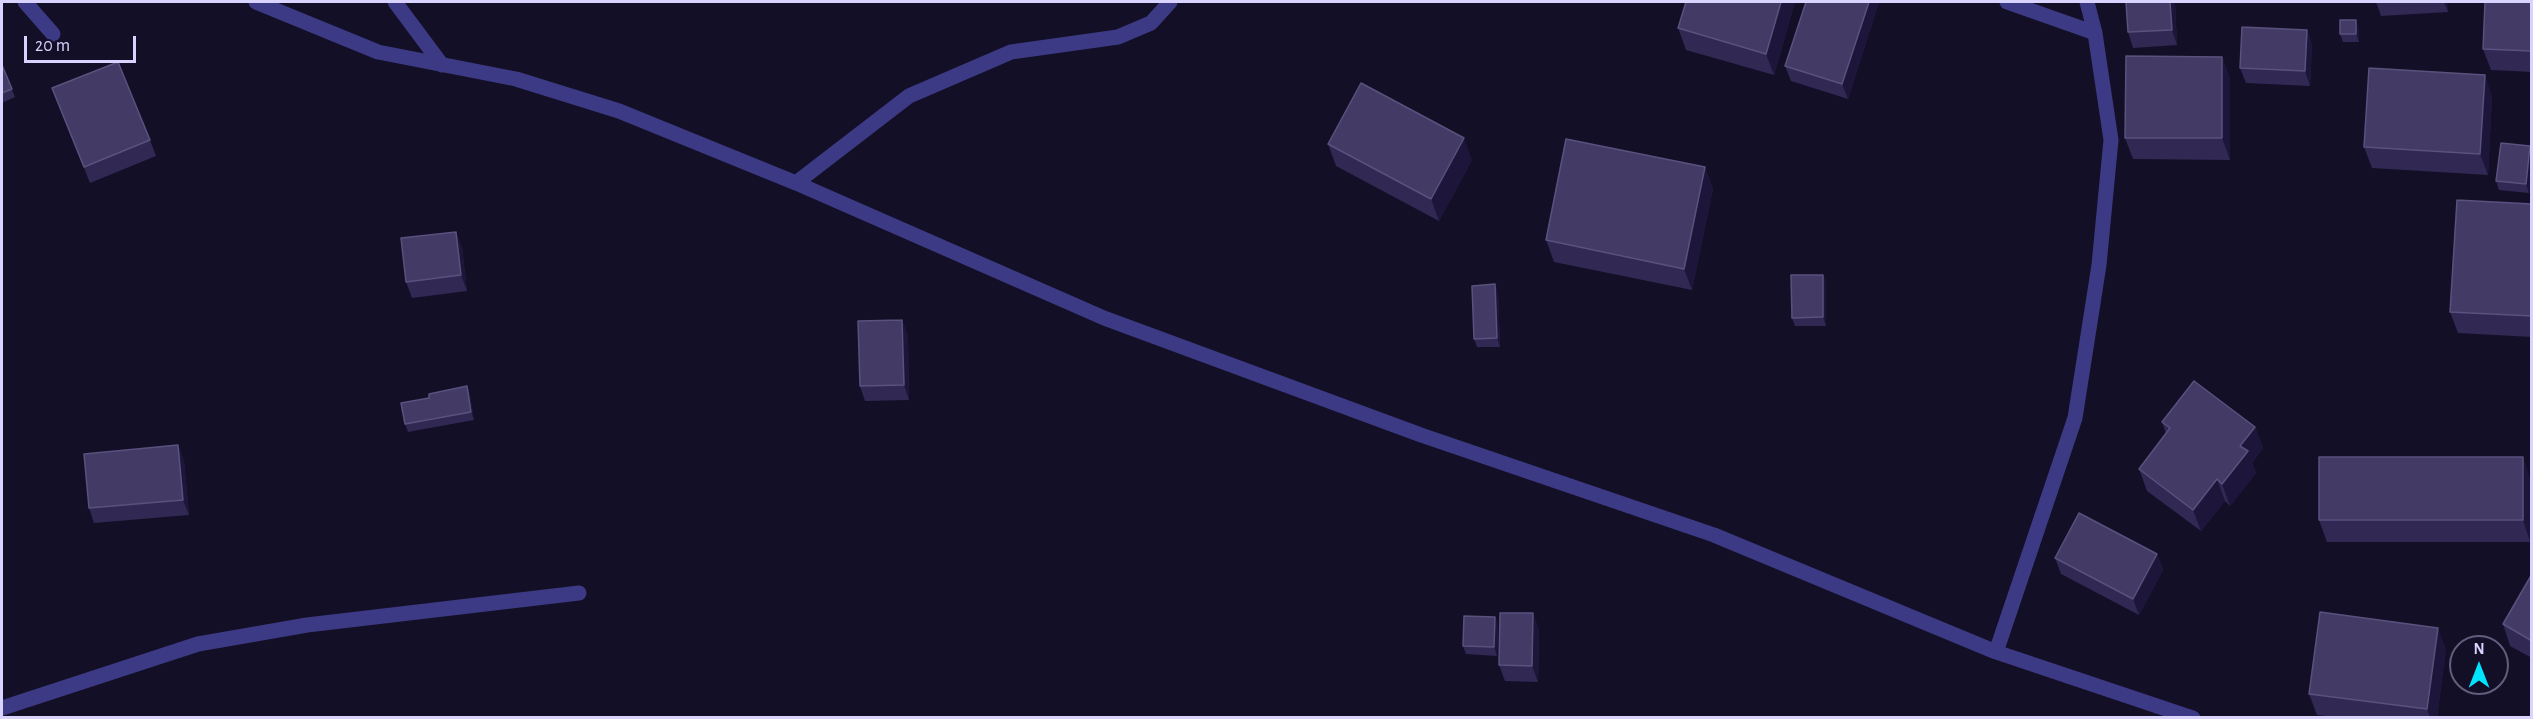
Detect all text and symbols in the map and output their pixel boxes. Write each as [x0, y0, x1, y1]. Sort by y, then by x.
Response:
scale bar [27, 24, 140, 62]
text: 20 m [35, 37, 70, 55]
north arrow [2449, 635, 2509, 695]
text: N [2473, 641, 2485, 657]

